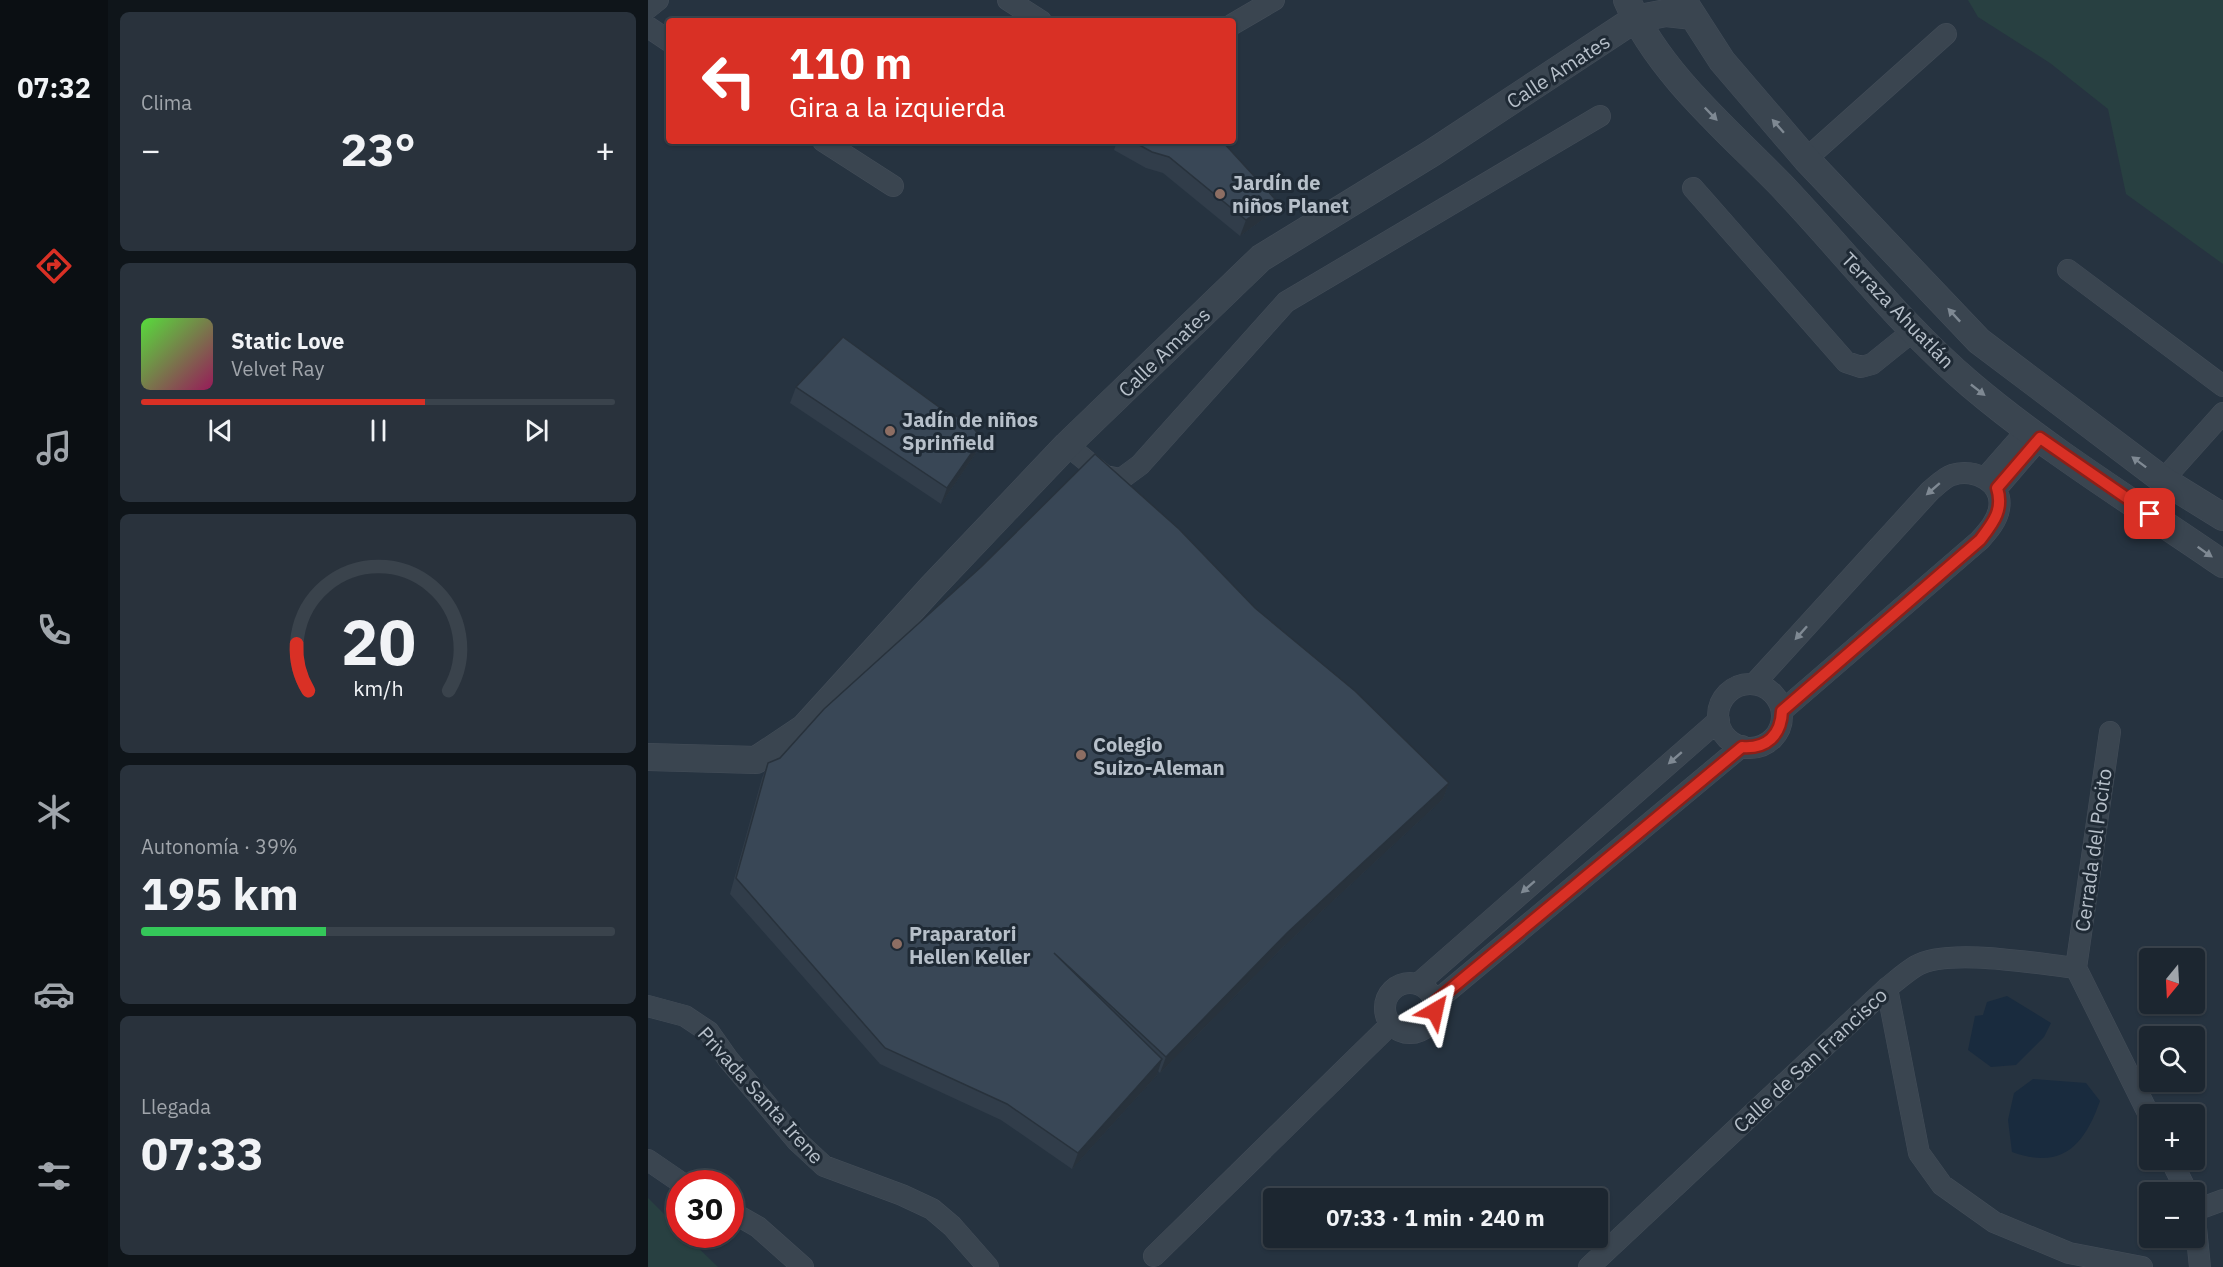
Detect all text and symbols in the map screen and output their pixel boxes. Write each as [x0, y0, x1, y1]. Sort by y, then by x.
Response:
street label: Calle Amates [1501, 27, 1615, 115]
text: 110 m [789, 36, 912, 91]
icon: left [690, 42, 768, 120]
text: 07:32 [17, 70, 91, 105]
text: Clima [141, 89, 192, 116]
text: Gira a la izquierda [789, 89, 1005, 124]
one-way arrow [1704, 106, 1717, 121]
one-way arrow [1772, 119, 1785, 134]
text: 23° [340, 120, 416, 178]
text: − [141, 128, 161, 171]
text: + [595, 128, 615, 171]
place label: Jardín de niños Planet [1232, 169, 1349, 219]
marker: Jardín de niños Planet [1213, 187, 1227, 201]
icon: directions [33, 245, 75, 287]
street label: Terraza Ahuatlán [1836, 246, 1960, 374]
street label: Calle Amates [1112, 301, 1216, 403]
one-way arrow [1948, 308, 1961, 323]
text: Static Love [231, 326, 344, 355]
text: Velvet Ray [231, 355, 324, 382]
one-way arrow [1970, 383, 1985, 396]
place label: Jadín de niños Sprinfield [902, 406, 1038, 456]
icon: previous [204, 414, 237, 447]
icon: pause [362, 414, 395, 447]
icon: next [520, 414, 553, 447]
marker: Jadín de niños Sprinfield [883, 424, 897, 438]
icon: music [33, 427, 75, 469]
one-way arrow [2132, 456, 2147, 468]
one-way arrow [1925, 483, 1941, 496]
pin [2124, 488, 2175, 539]
icon: arrive [2133, 497, 2166, 530]
one-way arrow [2197, 546, 2213, 557]
text: 20 [341, 601, 415, 682]
icon: phone [33, 609, 75, 651]
one-way arrow [1795, 625, 1808, 640]
text: km/h [353, 674, 403, 702]
place label: Colegio Suizo-Aleman [1093, 731, 1225, 781]
marker: Colegio Suizo-Aleman [1074, 748, 1088, 762]
one-way arrow [1668, 751, 1683, 764]
street label: Cerrada del Pocito [2068, 767, 2118, 933]
icon: climate [33, 791, 75, 833]
text: Autonomía · 39% [141, 833, 298, 860]
text: 195 km [141, 864, 299, 922]
one-way arrow [1521, 880, 1536, 893]
place label: Praparatori Hellen Keller [909, 920, 1031, 970]
marker: Praparatori Hellen Keller [890, 937, 904, 951]
north arrow [2139, 948, 2205, 1014]
map controls [2139, 948, 2205, 1248]
icon: car [33, 973, 75, 1015]
position arrow [1403, 979, 1467, 1043]
street label: Calle de San Francisco [1727, 981, 1893, 1139]
street label: Privada Santa Irene [692, 1020, 830, 1170]
button: search [2139, 1026, 2205, 1092]
text: Llegada [141, 1093, 211, 1120]
button: + [2139, 1104, 2205, 1170]
text: 07:33 [141, 1124, 264, 1182]
icon: filters [33, 1155, 75, 1197]
speed limit sign: 30 [666, 1170, 744, 1248]
button: − [2139, 1182, 2205, 1248]
text: 07:33 · 1 min · 240 m [1326, 1203, 1545, 1232]

